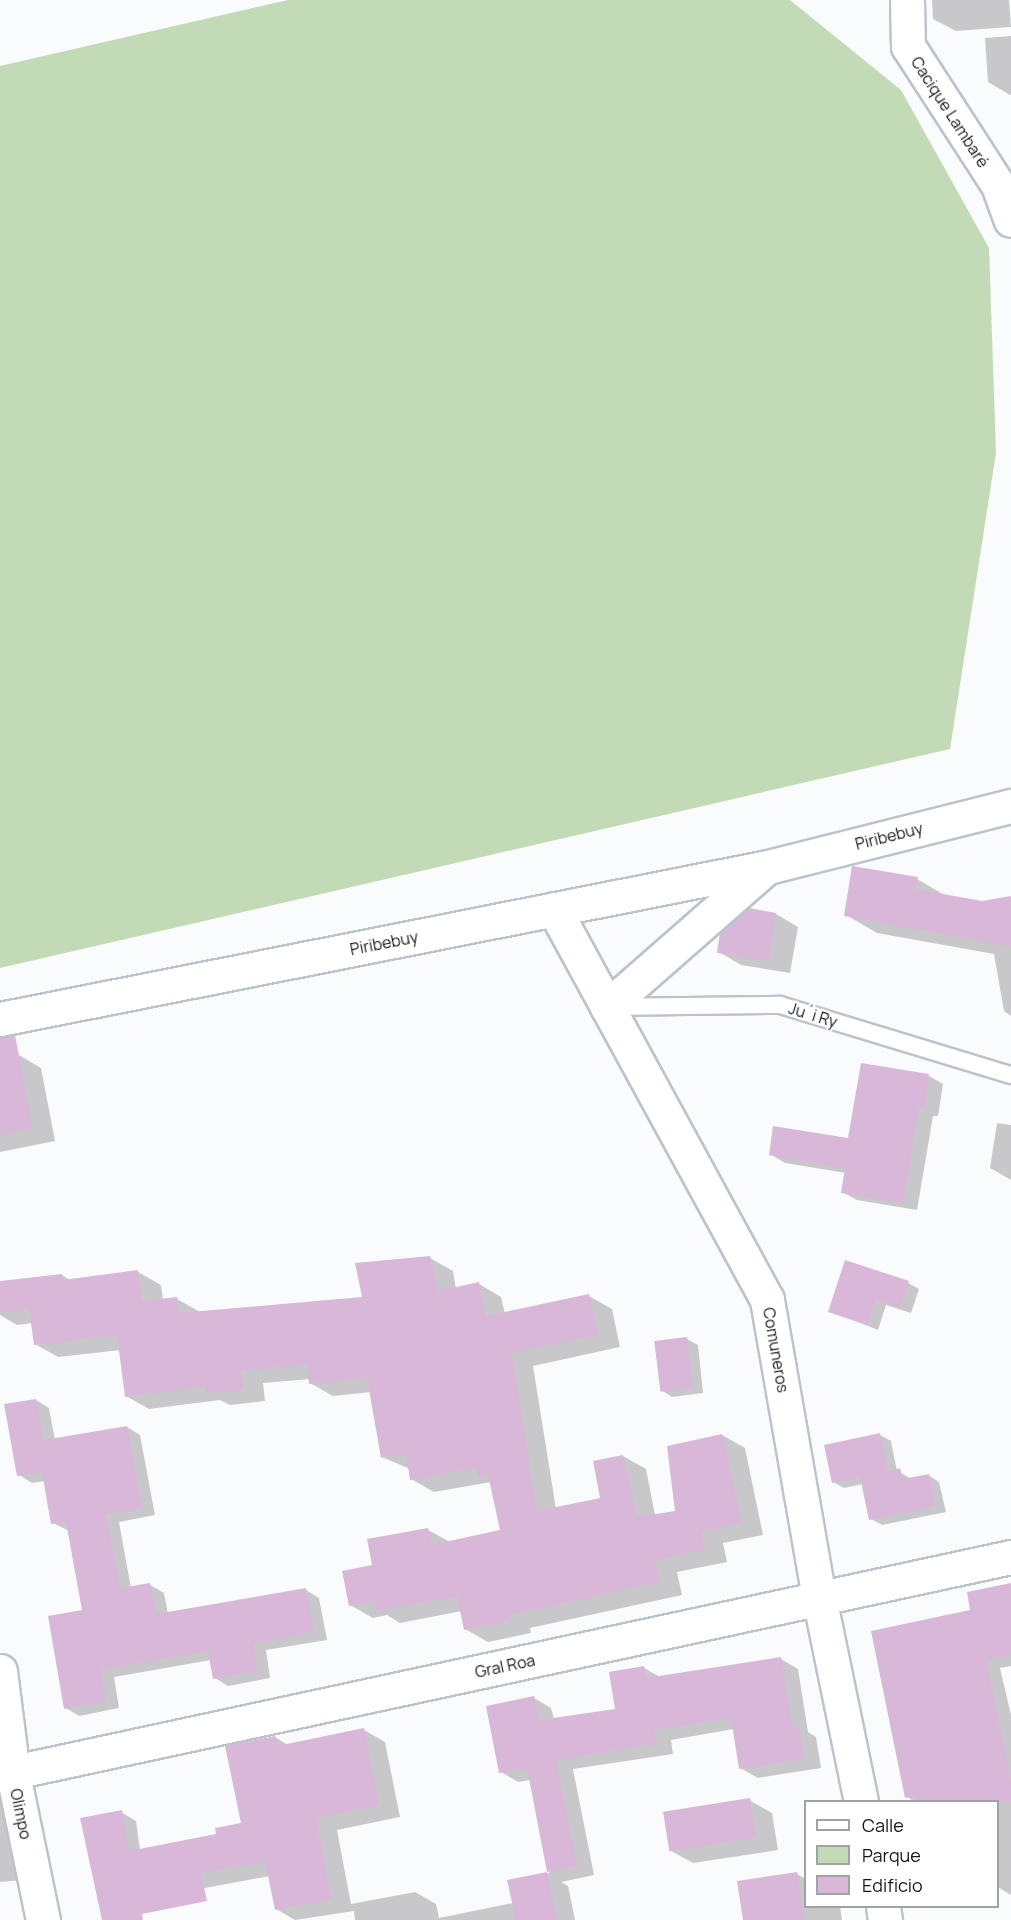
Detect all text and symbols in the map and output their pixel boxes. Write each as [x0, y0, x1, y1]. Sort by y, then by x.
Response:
street label: Cacique Lambaré [907, 53, 993, 171]
street label: Piribebuy [853, 818, 925, 854]
street label: Piribebuy [348, 927, 420, 959]
street label: Ju´i Ry [786, 998, 840, 1032]
street label: Comuneros [759, 1306, 793, 1394]
street label: Gral Roa [473, 1650, 537, 1682]
street label: Olimpo [6, 1787, 36, 1841]
legend [804, 1800, 999, 1908]
text: Calle [862, 1813, 904, 1837]
text: Parque [862, 1843, 921, 1867]
text: Edificio [862, 1873, 923, 1897]

